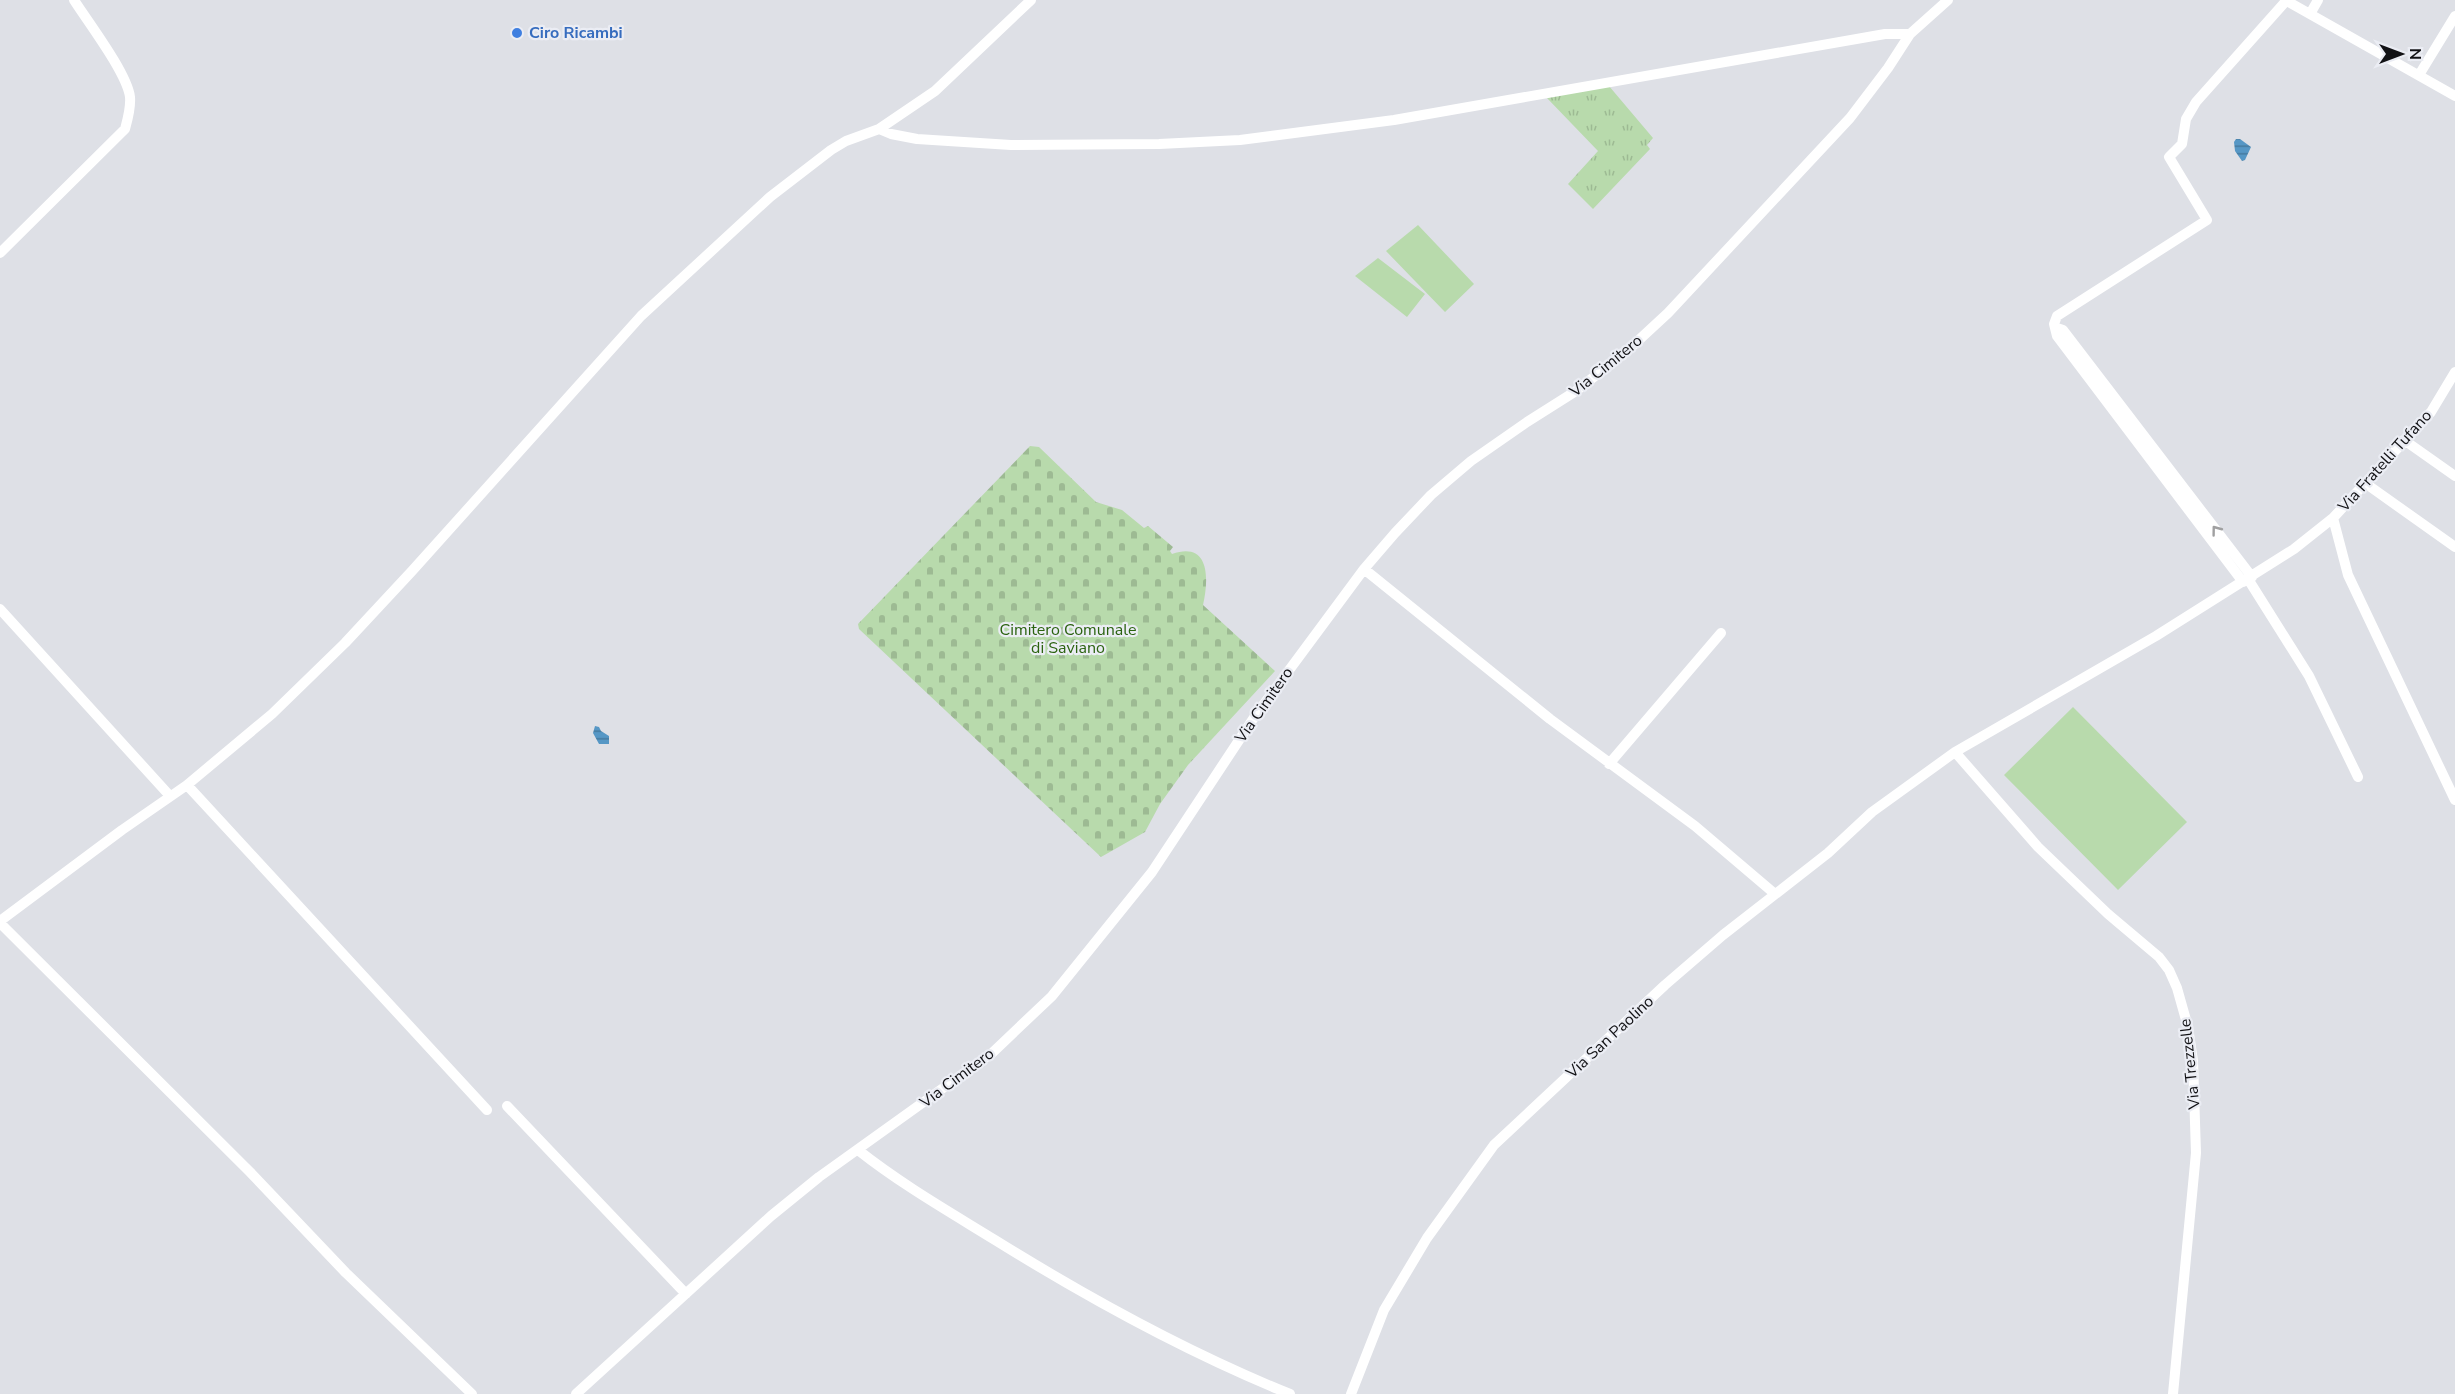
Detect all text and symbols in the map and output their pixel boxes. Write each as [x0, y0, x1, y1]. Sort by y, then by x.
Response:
place label: Ciro Ricambi [529, 22, 623, 44]
north arrow [2371, 24, 2431, 84]
marker: Ciro Ricambi [510, 26, 524, 40]
text: N [2404, 48, 2426, 60]
street label: Via Cimitero [1564, 330, 1647, 403]
street label: Via Fratelli Tufano [2332, 405, 2437, 518]
one-way arrow [2212, 526, 2223, 537]
park label: Cimitero Comunale di Saviano [999, 619, 1137, 659]
street label: Via Cimitero [1229, 663, 1298, 748]
street label: Via San Paolino [1561, 991, 1659, 1084]
street label: Via Trezzelle [2174, 1018, 2206, 1111]
street label: Via Cimitero [915, 1043, 999, 1114]

